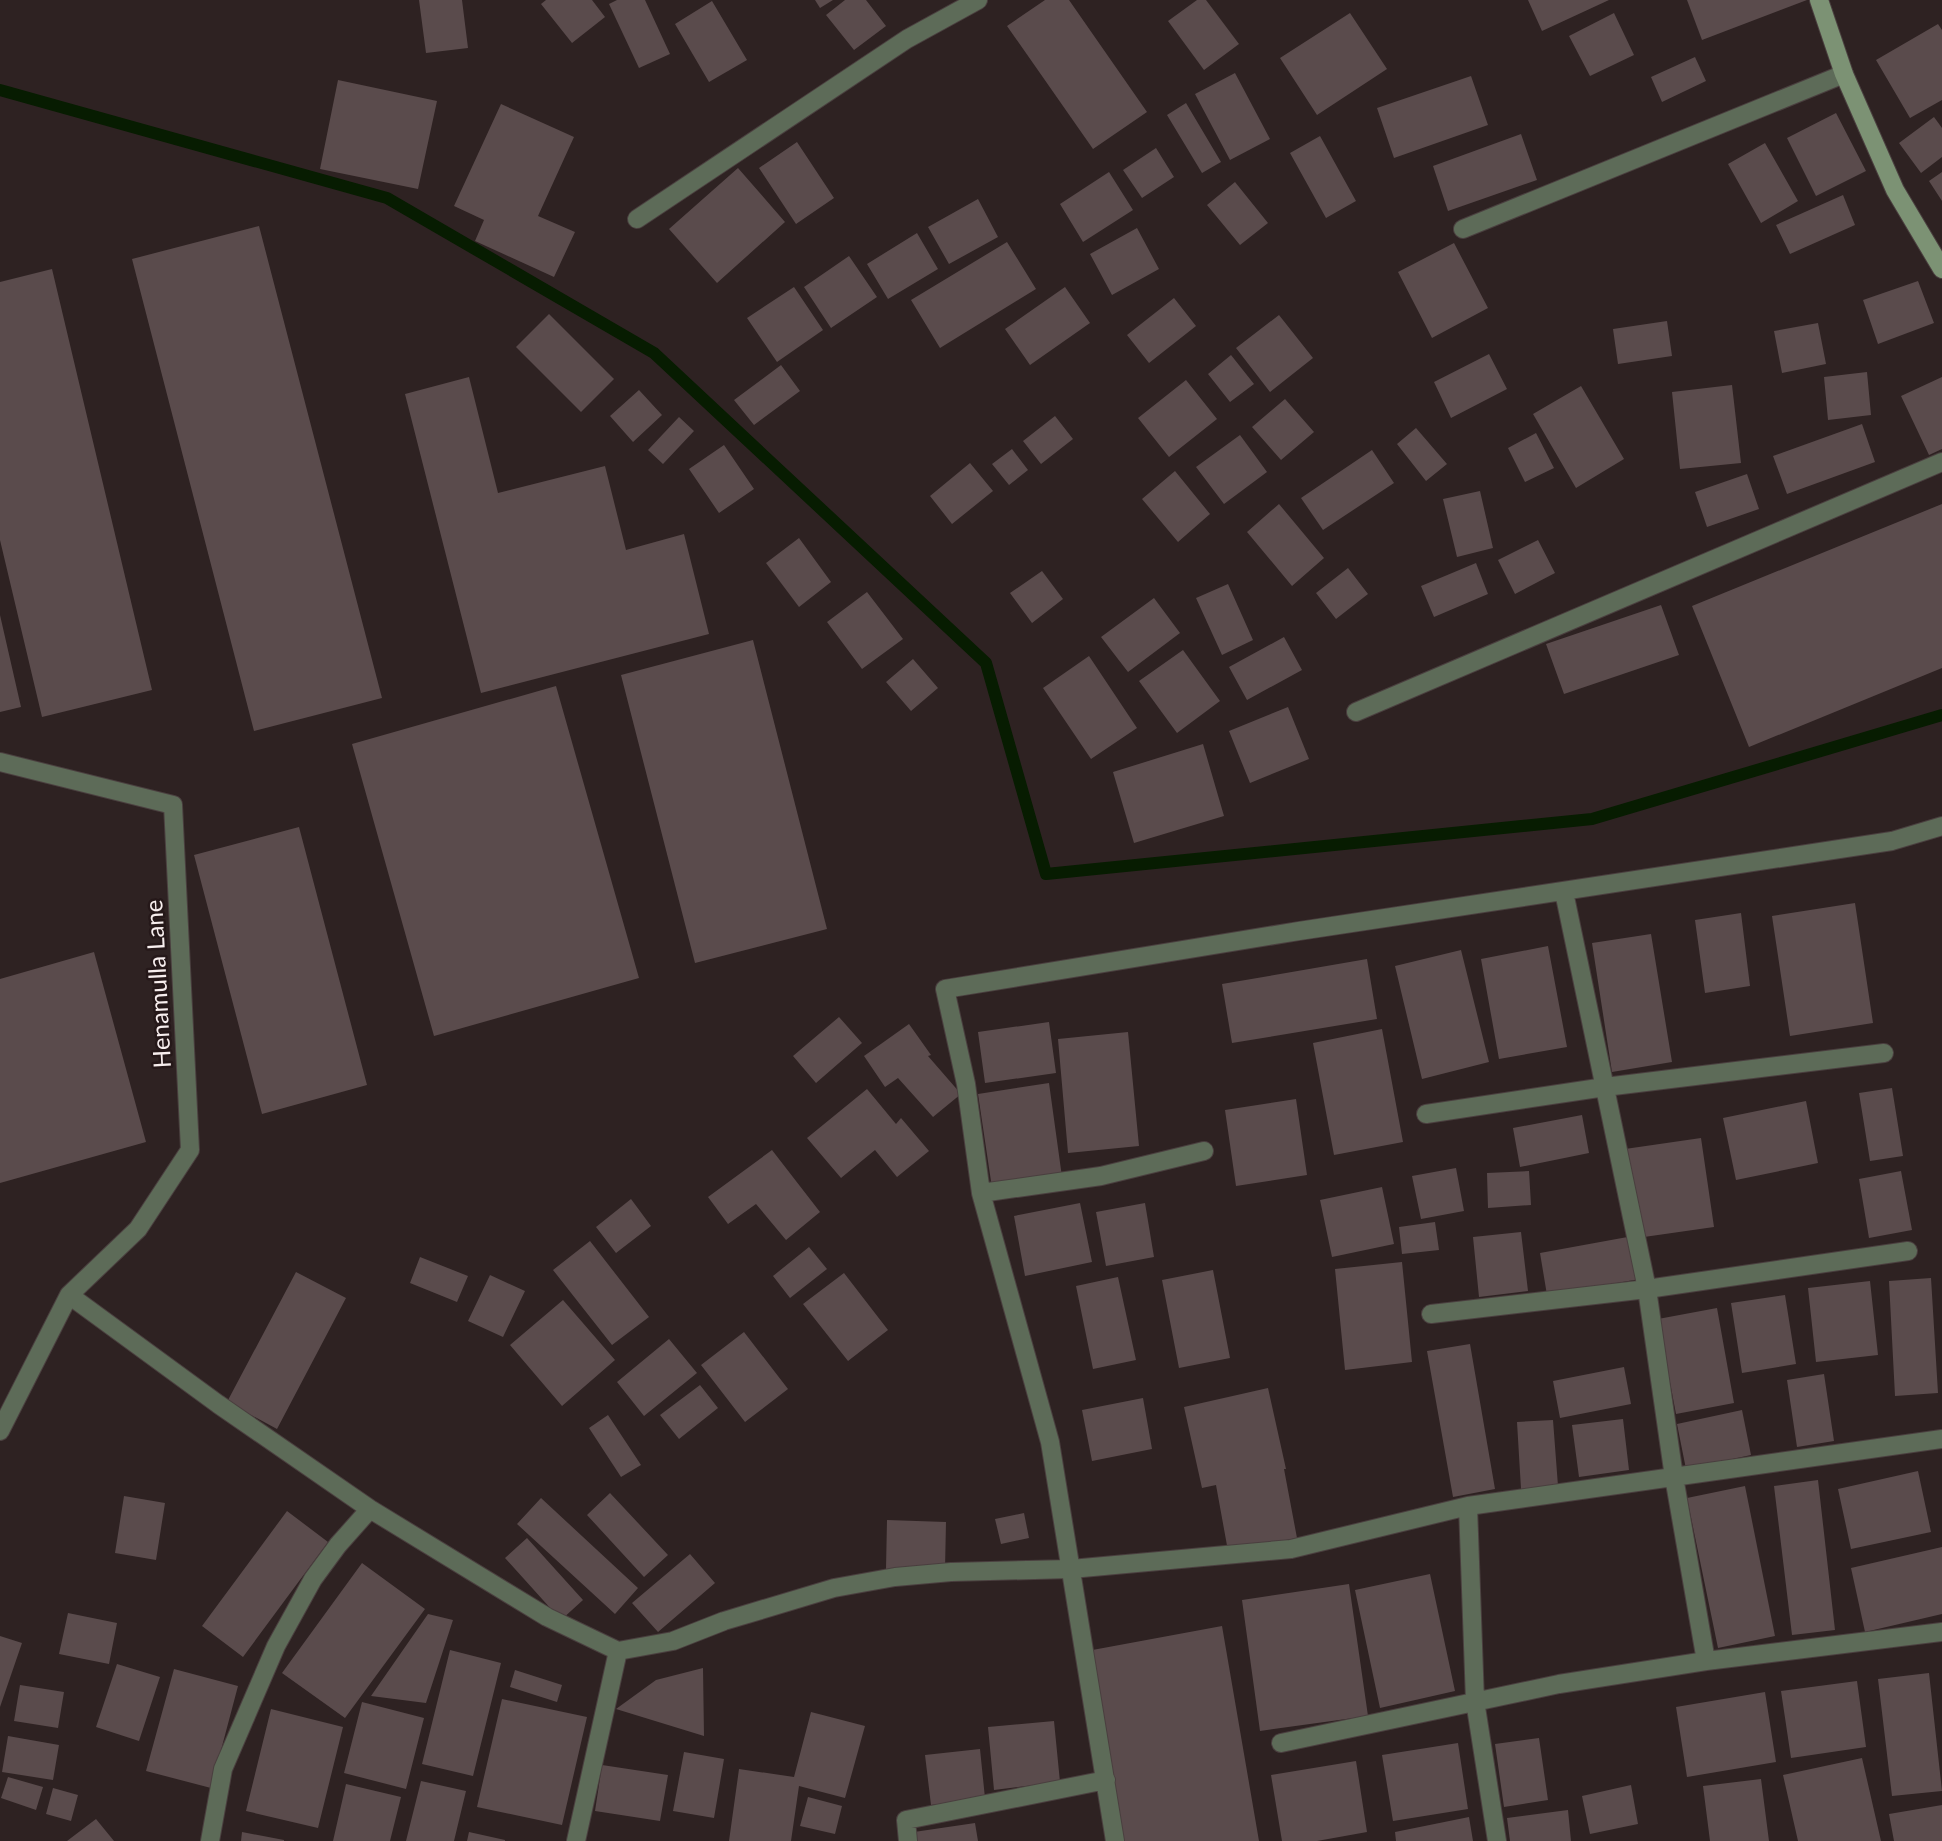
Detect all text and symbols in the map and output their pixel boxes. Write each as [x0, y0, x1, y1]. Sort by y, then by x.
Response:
street label: Henamulla Lane [138, 899, 176, 1069]

